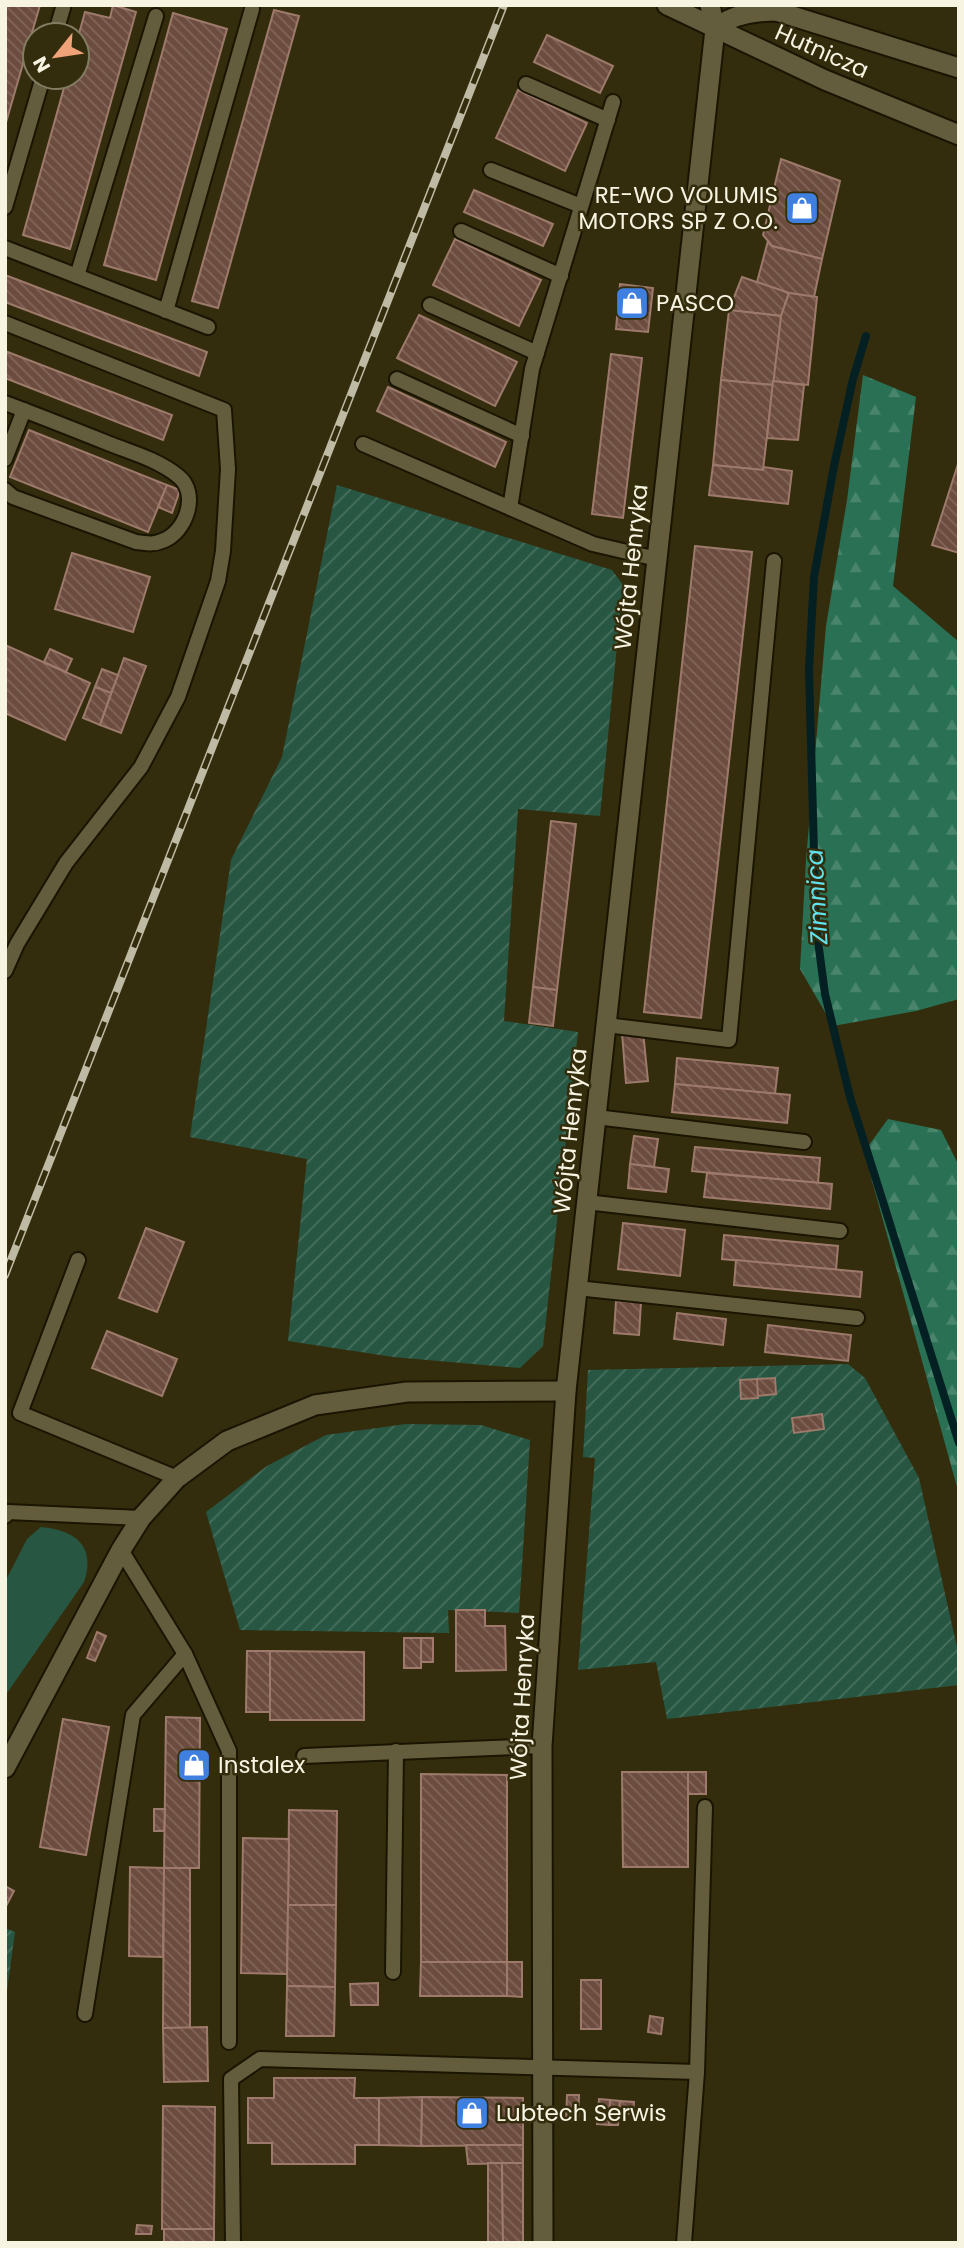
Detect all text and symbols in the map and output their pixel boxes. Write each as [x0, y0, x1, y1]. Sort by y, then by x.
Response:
street label: Hutnicza [770, 16, 874, 86]
north arrow [21, 21, 91, 91]
text: N [26, 51, 57, 77]
place label: RE-WO VOLUMIS MOTORS SP Z O.O. [579, 179, 778, 237]
shop icon: RE-WO VOLUMIS MOTORS SP Z O.O. [783, 189, 821, 227]
shop icon: PASCO [613, 284, 651, 322]
place label: PASCO [656, 287, 734, 319]
street label: Wójta Henryka [606, 482, 656, 652]
water label: Zimnica [798, 848, 836, 947]
street label: Wójta Henryka [545, 1046, 595, 1216]
street label: Wójta Henryka [502, 1613, 542, 1781]
shop icon: Instalex [175, 1746, 213, 1784]
place label: Instalex [218, 1749, 305, 1781]
shop icon: Lubtech Serwis [453, 2094, 491, 2132]
place label: Lubtech Serwis [496, 2097, 667, 2129]

